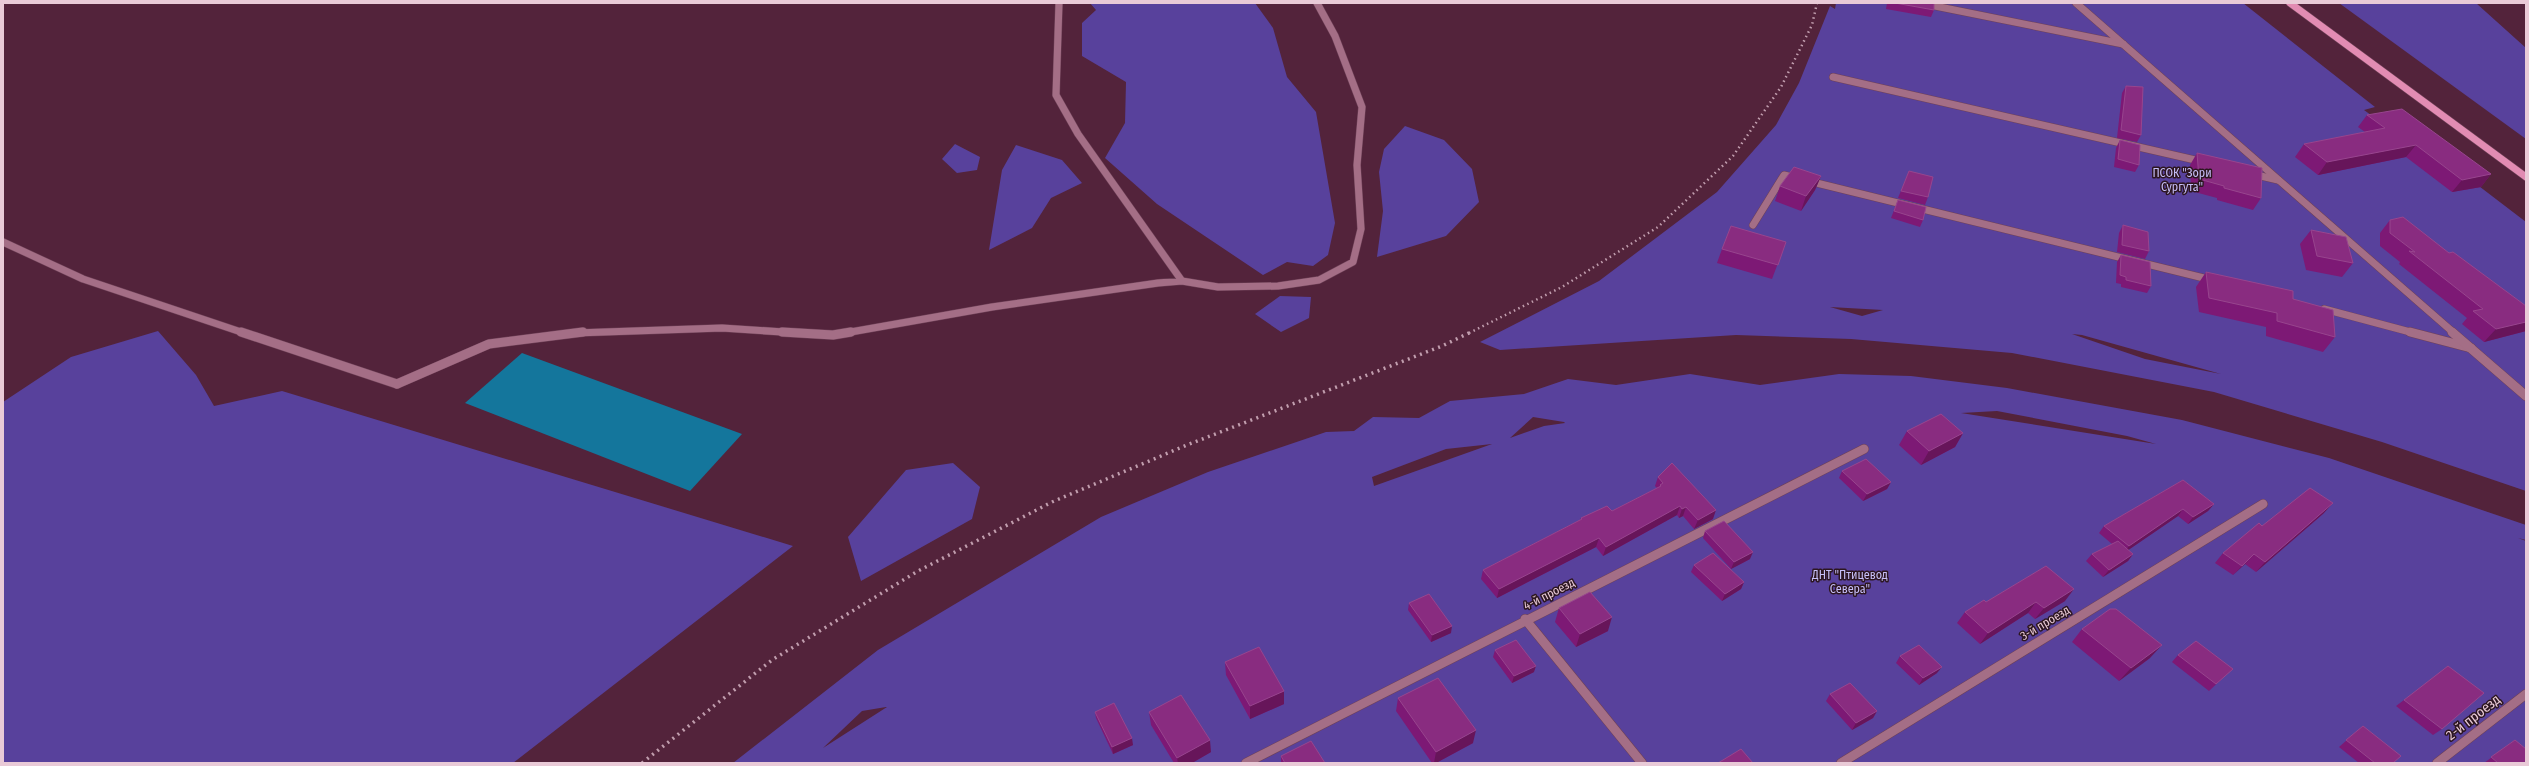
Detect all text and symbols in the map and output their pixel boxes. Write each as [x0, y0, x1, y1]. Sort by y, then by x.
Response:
park label: ПСОК "Зори Сургута" [2152, 166, 2212, 194]
park label: ДНТ "Птицевод Севера" [1811, 568, 1888, 596]
street label: 4-й проезд [1521, 575, 1577, 613]
street label: 3-й проезд [2018, 603, 2072, 643]
street label: 2-й проезд [2443, 691, 2504, 744]

